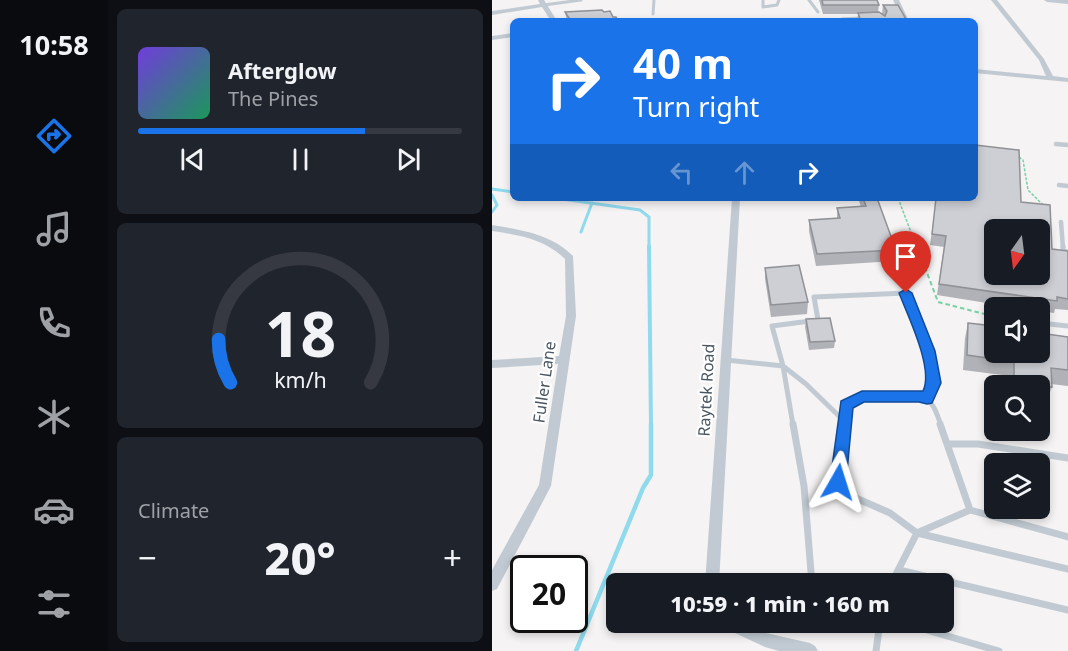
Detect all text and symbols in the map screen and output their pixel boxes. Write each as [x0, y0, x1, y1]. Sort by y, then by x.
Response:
text: 10:58 [19, 26, 89, 63]
text: 40 m [633, 34, 733, 91]
icon: right [534, 42, 612, 120]
text: Afterglow [228, 55, 337, 85]
text: The Pines [228, 85, 318, 112]
text: Turn right [633, 88, 759, 125]
icon: directions [33, 115, 75, 157]
icon: previous [176, 143, 209, 176]
icon: pause [284, 143, 317, 176]
icon: next [392, 143, 425, 176]
icon: left [665, 156, 698, 189]
icon: ahead [728, 156, 761, 189]
icon: right [791, 156, 824, 189]
icon: music [33, 208, 75, 250]
north arrow [984, 219, 1050, 285]
map controls [984, 219, 1050, 519]
pin [880, 231, 931, 293]
icon: arrive [889, 240, 922, 273]
text: 18 [264, 290, 336, 375]
button: sound [984, 297, 1050, 363]
icon: phone [33, 302, 75, 344]
street label: Fuller Lane [527, 340, 561, 424]
street label: Raytek Road [693, 343, 719, 437]
text: km/h [274, 365, 326, 394]
button: search [984, 375, 1050, 441]
icon: climate [33, 396, 75, 438]
position arrow [806, 450, 870, 514]
button: layers [984, 453, 1050, 519]
icon: car [33, 489, 75, 531]
text: Climate [138, 497, 209, 524]
text: 20° [264, 527, 336, 588]
text: − [138, 535, 157, 580]
text: + [443, 535, 462, 580]
speed limit sign: 20 [510, 555, 588, 633]
icon: filters [33, 583, 75, 625]
text: 10:59 · 1 min · 160 m [670, 588, 890, 618]

